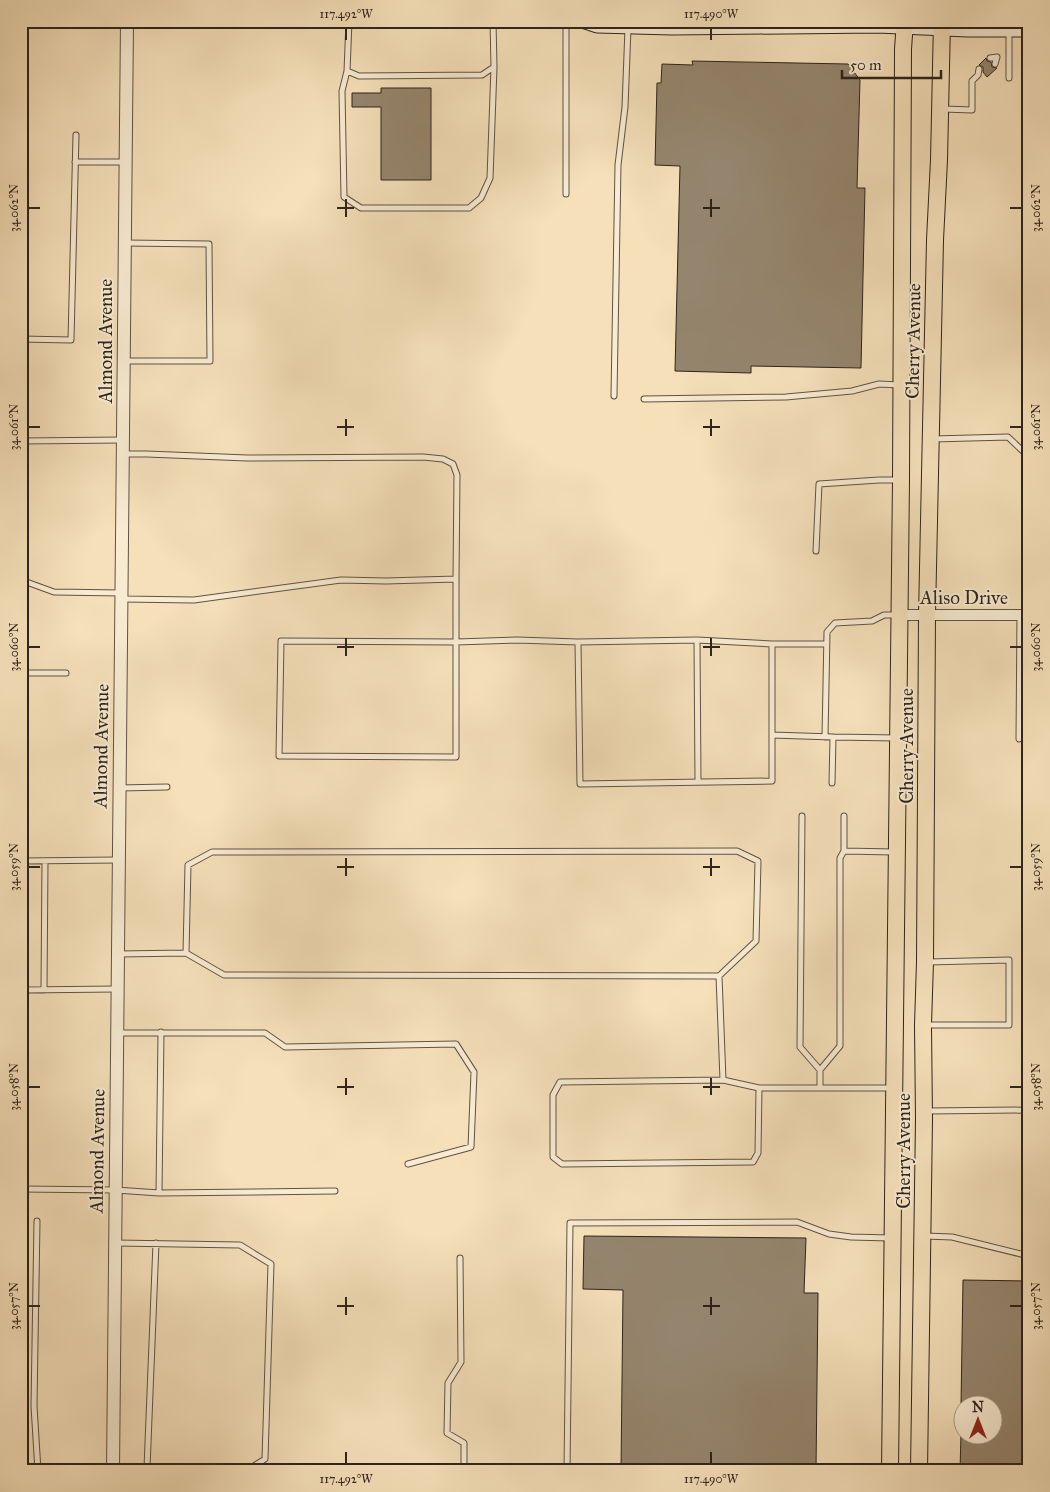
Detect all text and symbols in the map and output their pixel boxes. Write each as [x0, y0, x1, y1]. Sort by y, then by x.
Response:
text: 117.492°W [319, 7, 373, 21]
text: 117.490°W [684, 7, 739, 21]
scale bar [842, 48, 941, 80]
text: 50 m [850, 56, 882, 74]
text: 34.062°N [7, 184, 21, 232]
text: 34.062°N [1029, 184, 1043, 232]
street label: Almond Avenue [94, 279, 117, 404]
street label: Cherry Avenue [900, 283, 926, 399]
text: 34.061°N [7, 404, 21, 450]
text: 34.061°N [1029, 404, 1043, 450]
street label: Aliso Drive [919, 586, 1008, 609]
text: 34.060°N [7, 623, 21, 671]
text: 34.060°N [1029, 623, 1043, 671]
street label: Almond Avenue [88, 683, 114, 809]
street label: Cherry Avenue [895, 688, 918, 804]
text: 34.059°N [7, 843, 21, 891]
text: 34.059°N [1029, 843, 1043, 891]
text: 34.058°N [7, 1063, 21, 1111]
text: 34.058°N [1029, 1063, 1043, 1111]
street label: Almond Avenue [84, 1088, 110, 1214]
street label: Cherry Avenue [892, 1093, 915, 1209]
text: 34.057°N [7, 1282, 21, 1330]
text: 34.057°N [1029, 1282, 1043, 1330]
north arrow [952, 1394, 1002, 1444]
text: N [972, 1399, 984, 1416]
text: 117.492°W [319, 1472, 373, 1486]
text: 117.490°W [684, 1472, 739, 1486]

